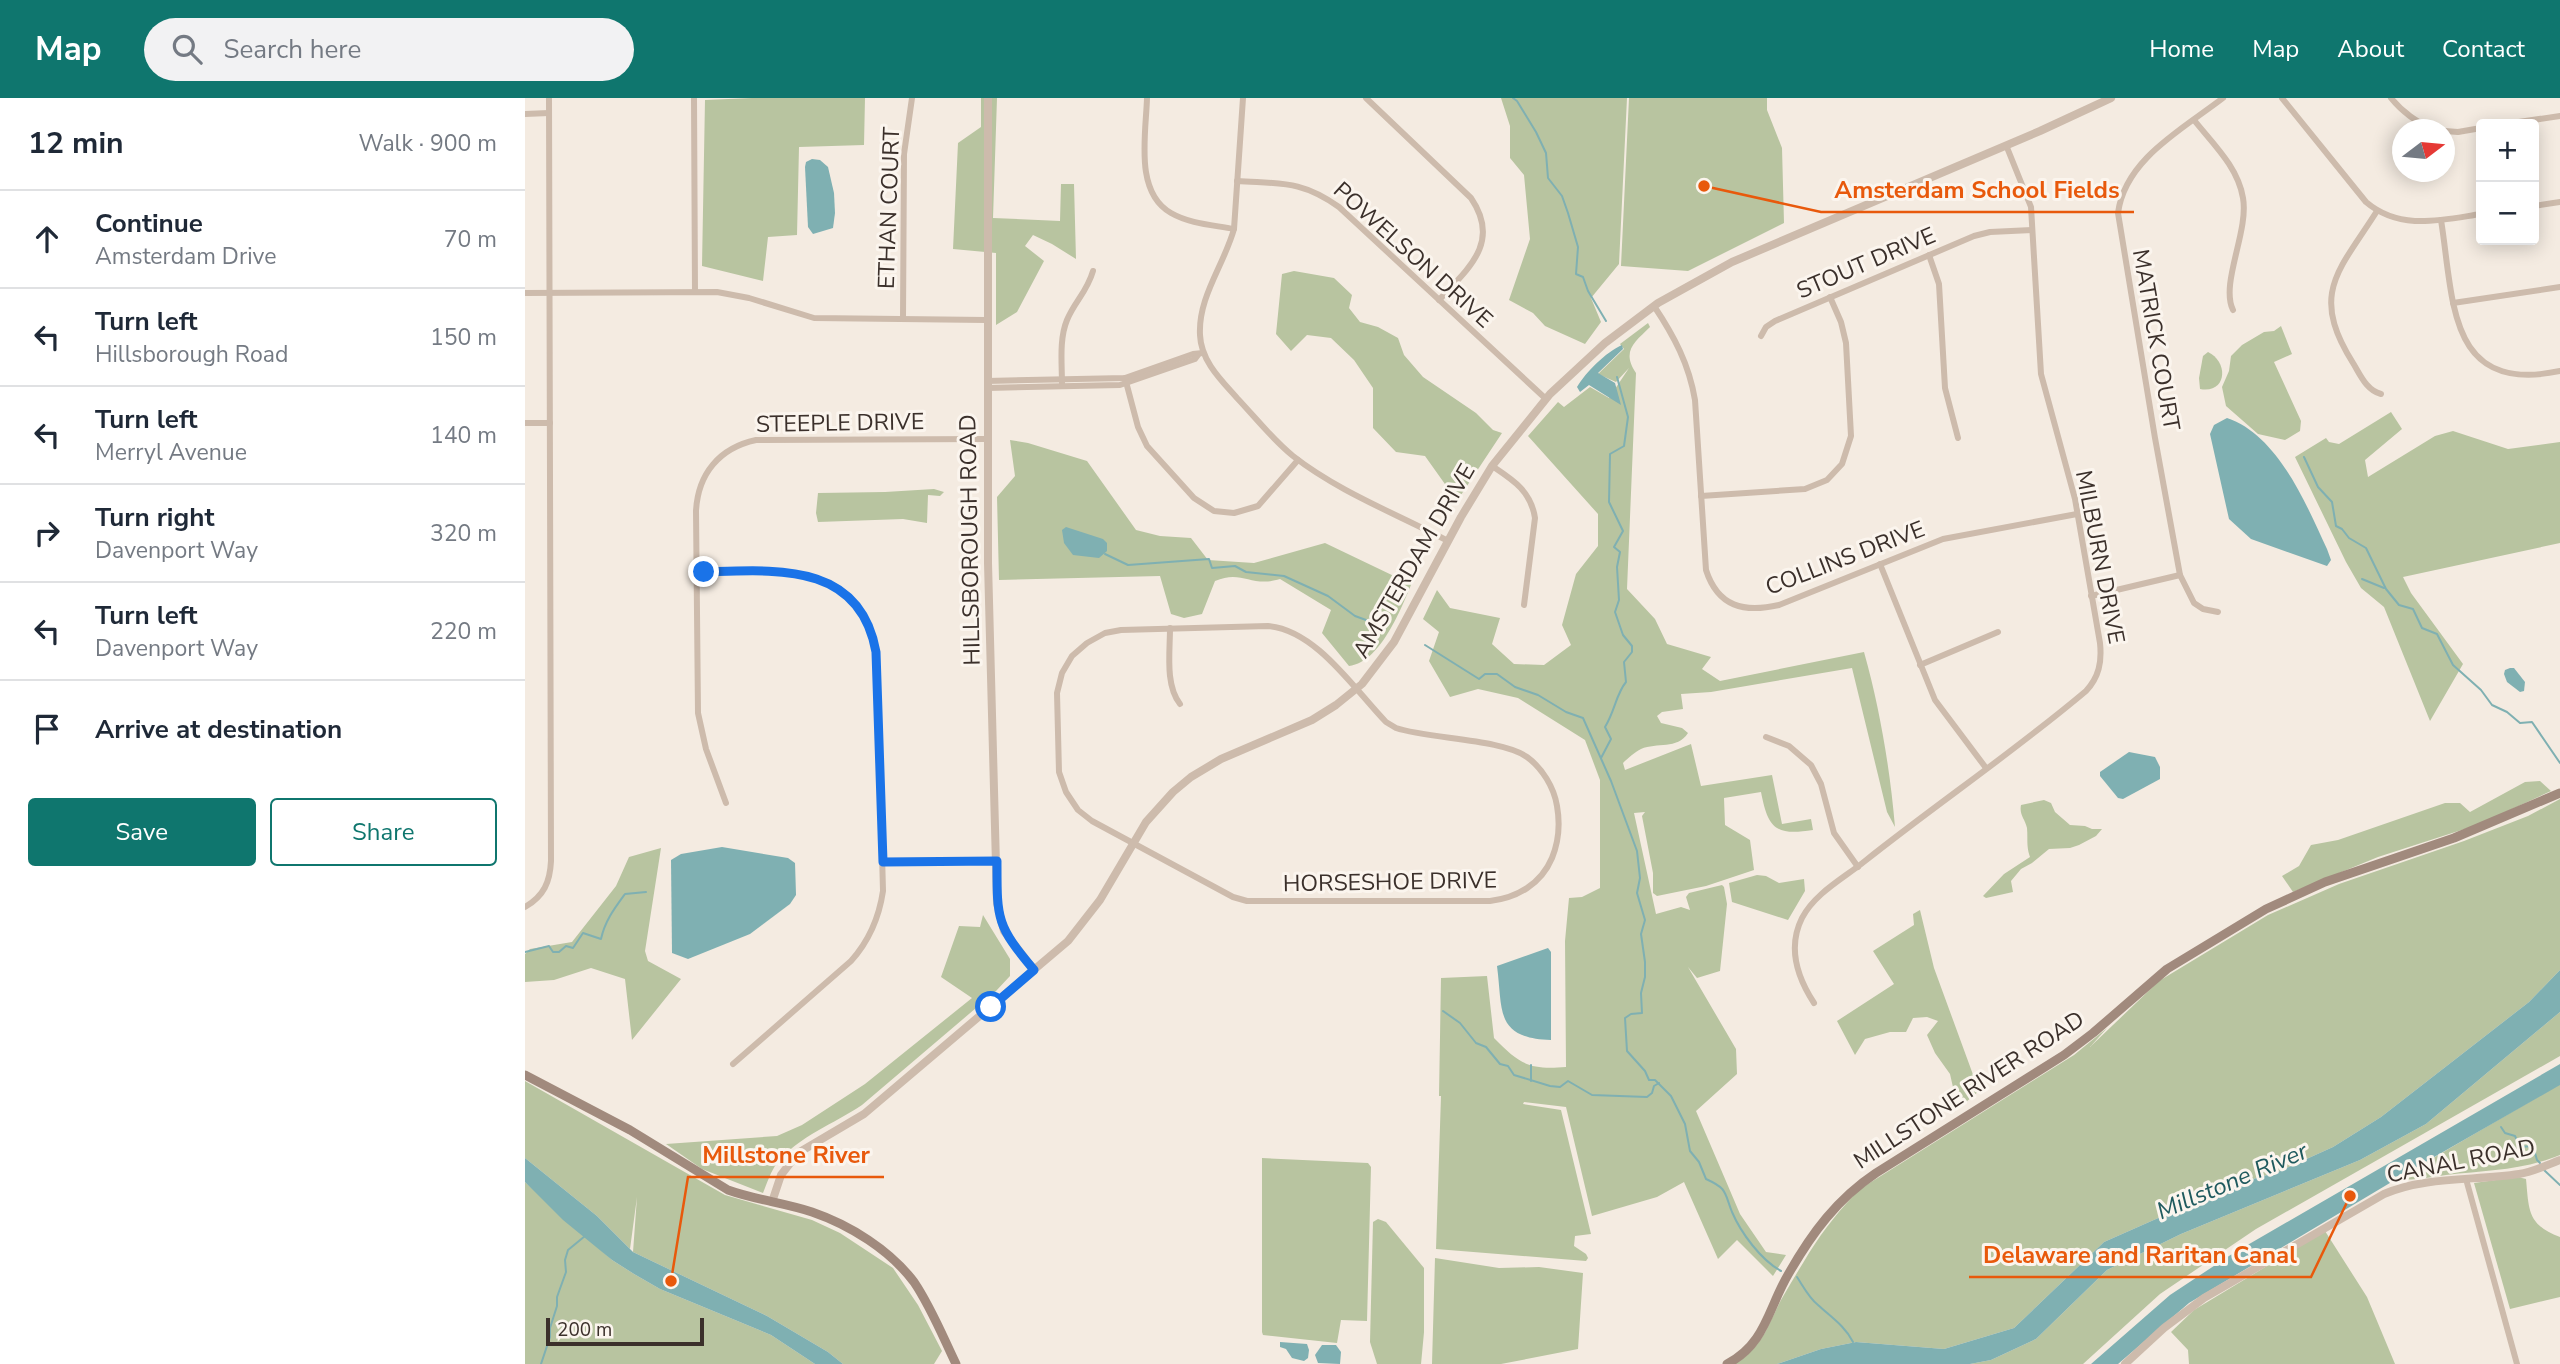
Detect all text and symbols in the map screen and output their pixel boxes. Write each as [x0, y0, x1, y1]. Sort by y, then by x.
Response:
search box [144, 18, 634, 81]
text: Map [35, 27, 102, 72]
icon: search [168, 30, 206, 68]
text: Search here [224, 32, 361, 67]
text: Home [2149, 33, 2214, 65]
text: Map [2252, 33, 2299, 65]
text: About [2337, 33, 2404, 65]
text: Contact [2442, 33, 2525, 65]
north arrow [2392, 119, 2455, 182]
map controls [2476, 119, 2539, 245]
button: + [2476, 119, 2539, 182]
text: 12 min [28, 123, 124, 164]
street label: ETHAN COURT [871, 126, 907, 290]
text: Walk · 900 m [358, 128, 497, 159]
callout: Amsterdam School Fields [1821, 167, 2134, 212]
text: Amsterdam School Fields [1834, 174, 2120, 206]
street label: POWELSON DRIVE [1327, 175, 1499, 335]
button: − [2476, 182, 2539, 245]
text: Continue [95, 206, 203, 241]
icon: ahead [28, 220, 66, 258]
street label: STOUT DRIVE [1792, 220, 1940, 306]
text: 70 m [444, 224, 497, 255]
text: Amsterdam Drive [95, 241, 276, 272]
street label: MATRICK COURT [2125, 247, 2187, 433]
text: Turn left [95, 304, 198, 339]
icon: left [28, 318, 66, 356]
text: 150 m [430, 322, 497, 353]
text: Hillsborough Road [95, 339, 288, 370]
text: Turn left [95, 402, 198, 437]
street label: STEEPLE DRIVE [756, 406, 924, 440]
street label: HILLSBOROUGH ROAD [952, 414, 988, 666]
icon: left [28, 416, 66, 454]
text: 140 m [430, 420, 497, 451]
text: Merryl Avenue [95, 437, 247, 468]
street label: AMSTERDAM DRIVE [1346, 458, 1482, 664]
street label: MILBURN DRIVE [2068, 468, 2132, 646]
text: Turn right [95, 500, 214, 535]
street label: COLLINS DRIVE [1761, 513, 1929, 603]
icon: right [28, 514, 66, 552]
text: 320 m [430, 518, 497, 549]
text: Davenport Way [95, 535, 258, 566]
route end [688, 556, 719, 587]
text: Turn left [95, 598, 198, 633]
icon: left [28, 612, 66, 650]
text: 220 m [430, 616, 497, 647]
text: Davenport Way [95, 633, 258, 664]
icon: arrive [28, 710, 66, 748]
text: Arrive at destination [95, 712, 342, 747]
button: Save [28, 798, 256, 866]
button: Share [270, 798, 497, 866]
street label: HORSESHOE DRIVE [1283, 865, 1497, 899]
route start [975, 991, 1006, 1022]
street label: MILLSTONE RIVER ROAD [1848, 1004, 2090, 1176]
street label: CANAL ROAD [2384, 1131, 2538, 1191]
callout: Millstone River [688, 1132, 884, 1177]
water label: Millstone River [2152, 1134, 2314, 1227]
text: Millstone River [702, 1139, 870, 1171]
callout: Delaware and Raritan Canal [1969, 1232, 2311, 1277]
text: Delaware and Raritan Canal [1983, 1239, 2297, 1271]
scale bar [546, 1315, 703, 1347]
text: 200 m [557, 1317, 612, 1343]

